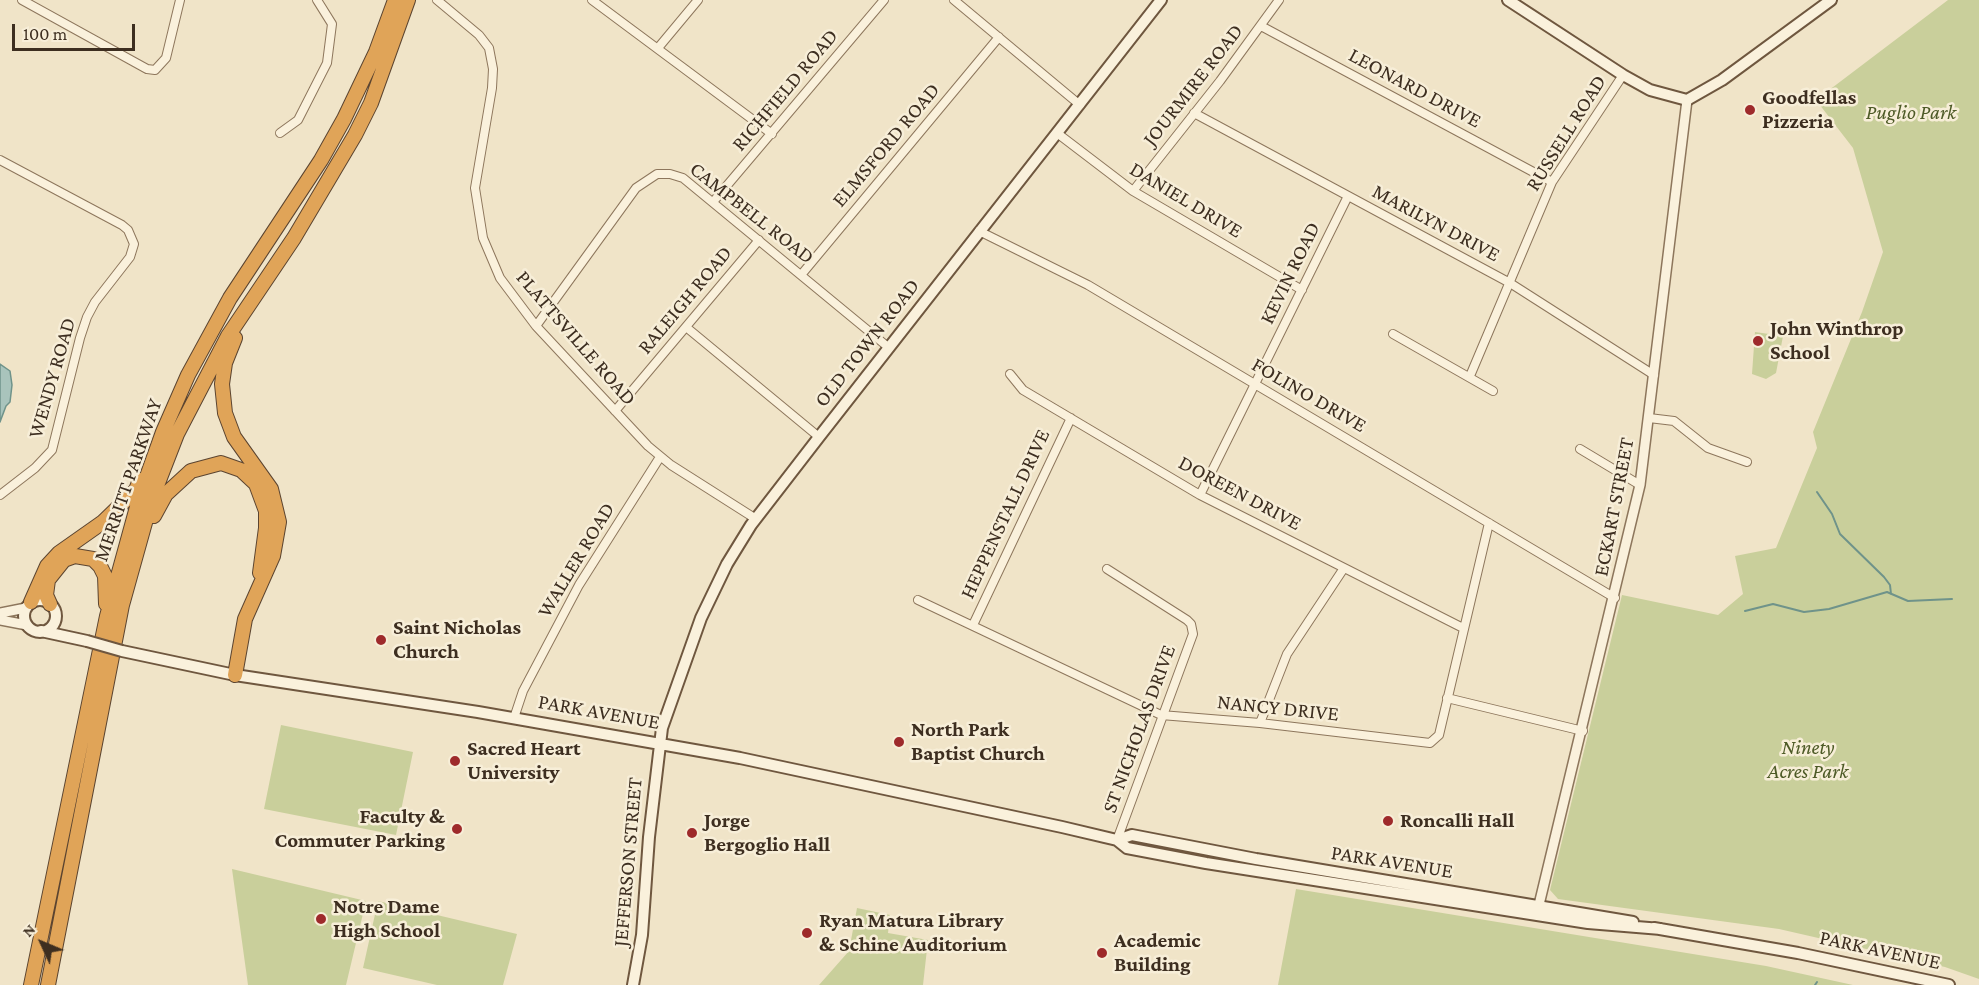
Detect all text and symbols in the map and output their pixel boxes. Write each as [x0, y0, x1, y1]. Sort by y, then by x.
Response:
scale bar [15, 12, 138, 50]
street label: JOURMIRE ROAD [1138, 19, 1248, 151]
text: 100 m [23, 24, 67, 44]
street label: RICHFIELD ROAD [726, 24, 844, 156]
street label: LEONARD DRIVE [1344, 43, 1486, 133]
street label: RUSSELL ROAD [1520, 70, 1612, 196]
street label: ELMSFORD ROAD [827, 78, 945, 212]
place label: Goodfellas Pizzeria [1762, 85, 1856, 135]
park label: Puglio Park [1866, 100, 1956, 126]
marker: Goodfellas Pizzeria [1743, 103, 1757, 117]
street label: DANIEL DRIVE [1125, 156, 1247, 244]
street label: CAMPBELL ROAD [685, 157, 819, 269]
street label: MARILYN DRIVE [1368, 179, 1504, 267]
street label: KEVIN ROAD [1254, 218, 1326, 328]
street label: RALEIGH ROAD [632, 241, 738, 359]
street label: PLATTSVILLE ROAD [511, 265, 641, 411]
street label: OLD TOWN ROAD [809, 274, 925, 412]
street label: WENDY ROAD [23, 315, 81, 441]
place label: John Winthrop School [1770, 316, 1904, 366]
marker: John Winthrop School [1751, 334, 1765, 348]
street label: FOLINO DRIVE [1247, 352, 1371, 438]
street label: MERRITT PARKWAY [88, 395, 168, 565]
street label: HEPPENSTALL DRIVE [955, 425, 1055, 603]
street label: ECKART STREET [1588, 436, 1640, 578]
street label: DOREEN DRIVE [1174, 450, 1306, 536]
street label: WALLER ROAD [532, 498, 620, 622]
place label: Saint Nicholas Church [393, 615, 521, 665]
marker: Saint Nicholas Church [374, 633, 388, 647]
street label: ST NICHOLAS DRIVE [1097, 642, 1181, 816]
street label: PARK AVENUE [536, 689, 662, 735]
street label: NANCY DRIVE [1216, 689, 1340, 727]
place label: North Park Baptist Church [911, 717, 1045, 767]
marker: North Park Baptist Church [892, 735, 906, 749]
park label: Ninety Acres Park [1767, 735, 1849, 785]
place label: Sacred Heart University [467, 736, 581, 786]
marker: Sacred Heart University [448, 754, 462, 768]
street label: JEFFERSON STREET [608, 776, 648, 948]
place label: Faculty & Commuter Parking [274, 804, 445, 854]
place label: Jorge Bergoglio Hall [704, 808, 830, 858]
place label: Roncalli Hall [1400, 808, 1514, 834]
marker: Roncalli Hall [1381, 814, 1395, 828]
marker: Faculty & Commuter Parking [450, 822, 464, 836]
marker: Jorge Bergoglio Hall [685, 826, 699, 840]
street label: PARK AVENUE [1329, 840, 1455, 884]
place label: Notre Dame High School [333, 894, 440, 944]
place label: Ryan Matura Library & Schine Auditorium [819, 908, 1007, 958]
marker: Notre Dame High School [314, 912, 328, 926]
north arrow [12, 913, 72, 973]
text: N [19, 920, 39, 940]
street label: PARK AVENUE [1817, 925, 1943, 975]
marker: Ryan Matura Library & Schine Auditorium [800, 926, 814, 940]
place label: Academic Building [1114, 928, 1201, 978]
marker: Academic Building [1095, 946, 1109, 960]

